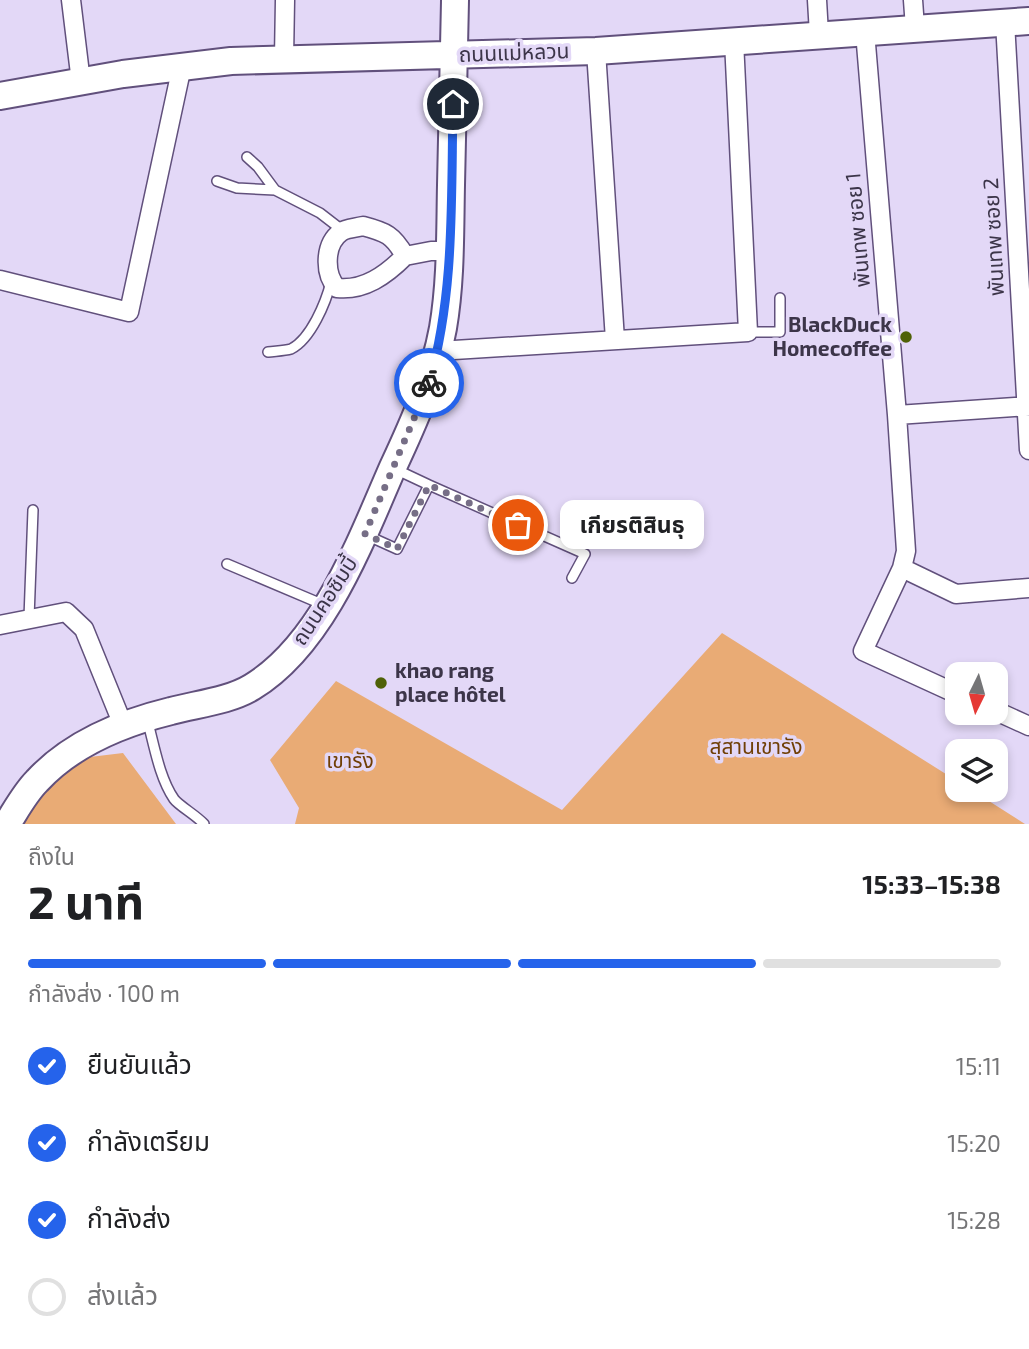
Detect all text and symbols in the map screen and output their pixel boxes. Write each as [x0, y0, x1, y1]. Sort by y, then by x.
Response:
street label: ถนนแม่หลวน [458, 37, 570, 66]
pin [423, 74, 483, 134]
icon: home [434, 85, 472, 123]
street label: พันเทพ ซอย 1 [839, 172, 874, 288]
street label: พันเทพ ซอย 2 [977, 177, 1008, 297]
place label: BlackDuck Homecoffee [772, 311, 892, 360]
marker: BlackDuck Homecoffee [898, 329, 914, 345]
courier [394, 348, 464, 418]
icon: bike [410, 364, 448, 402]
pin [488, 495, 548, 555]
callout: เกียรติสินธุ [560, 500, 704, 550]
icon: bag [499, 506, 537, 544]
text: เกียรติสินธุ [579, 510, 685, 538]
street label: ถนนคอซิมบี้ [285, 551, 362, 649]
place label: khao rang place hôtel [395, 657, 506, 706]
north arrow [945, 662, 1008, 724]
map controls [945, 662, 1008, 802]
marker: khao rang place hôtel [373, 675, 389, 691]
park label: สุสานเขารัง [710, 733, 802, 760]
button: layers [945, 739, 1008, 802]
park label: เขารัง [326, 747, 374, 772]
text: ถึงใน [28, 842, 75, 870]
text: 15:33–15:38 [862, 868, 1001, 899]
text: 2 นาที [28, 873, 144, 928]
text: กำลังส่ง · 100 m [28, 979, 180, 1007]
icon: check [28, 1047, 66, 1085]
text: ยืนยันแล้ว [87, 1048, 192, 1079]
text: 15:11 [956, 1052, 1001, 1080]
icon: check [28, 1124, 66, 1162]
text: กำลังเตรียม [87, 1125, 210, 1156]
text: 15:20 [947, 1129, 1001, 1157]
icon: check [28, 1201, 66, 1239]
text: กำลังส่ง [87, 1202, 171, 1233]
text: 15:28 [947, 1206, 1001, 1234]
text: ส่งแล้ว [87, 1279, 158, 1310]

